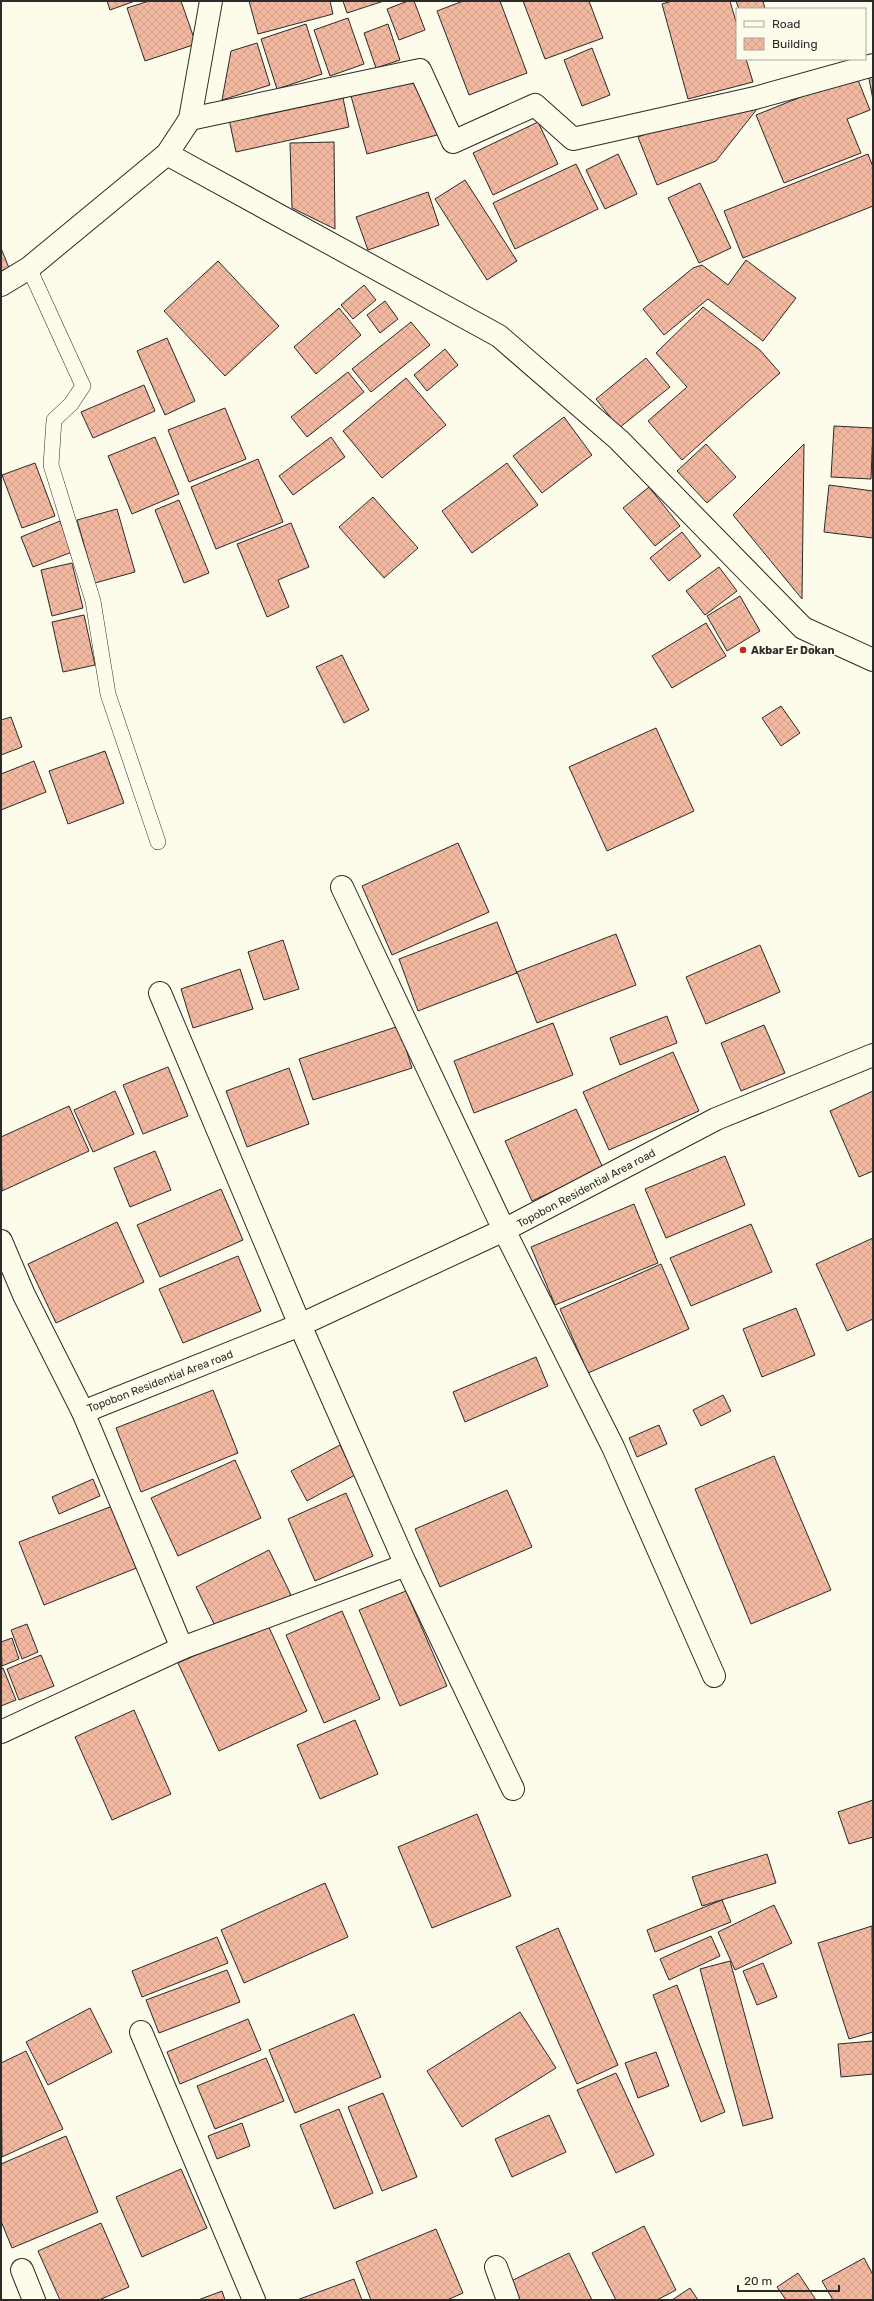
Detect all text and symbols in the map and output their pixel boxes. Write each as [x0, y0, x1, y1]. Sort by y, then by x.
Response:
legend [736, 8, 866, 60]
text: Road [772, 17, 800, 31]
text: Building [772, 37, 818, 51]
place label: Akbar Er Dokan [751, 644, 835, 657]
marker: Akbar Er Dokan [738, 645, 748, 655]
street label: Topobon Residential Area road [515, 1146, 658, 1231]
street label: Topobon Residential Area road [85, 1348, 235, 1415]
scale bar [738, 2267, 839, 2293]
text: 20 m [744, 2274, 772, 2288]

